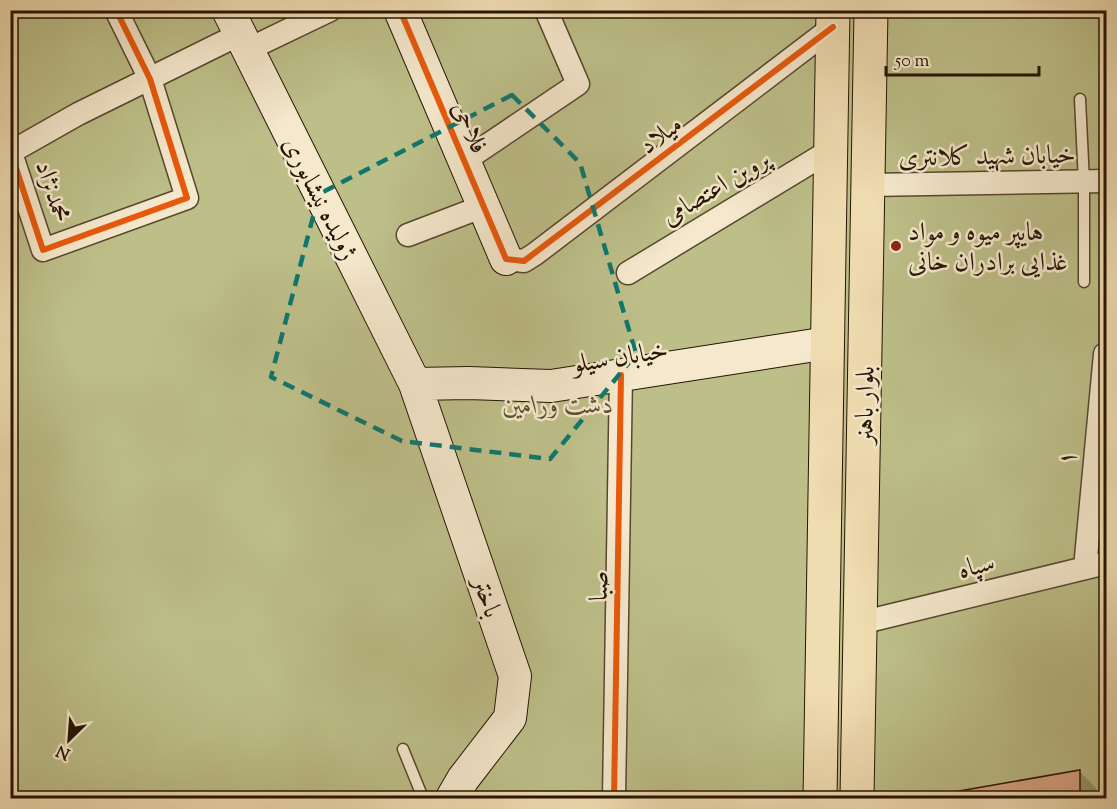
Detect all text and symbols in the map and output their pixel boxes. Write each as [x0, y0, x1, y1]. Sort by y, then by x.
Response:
scale bar [886, 39, 1039, 77]
text: 50 m [894, 49, 930, 75]
street label: فلاحی [441, 96, 496, 160]
street label: میلاد [632, 107, 691, 165]
street label: ژولیده نیشابوری [272, 131, 366, 268]
street label: خیابان شهید کلانتری [898, 137, 1076, 178]
street label: پروین اعتصامی [655, 141, 779, 236]
street label: محمدنژاد [24, 156, 79, 227]
place label: هایپر میوه و‌ مواد غذایی برادران خانی [908, 215, 1068, 282]
marker: هایپر میوه و‌ مواد غذایی برادران خانی [889, 239, 903, 253]
street label: خیابان سیلو [567, 333, 671, 385]
street label: بلوار باهنر [847, 366, 886, 448]
park label: دشت ورامین [502, 388, 614, 425]
street label: ۱ [1049, 449, 1088, 467]
street label: سپاه [954, 545, 999, 590]
street label: باختر [461, 570, 510, 623]
street label: صبا [582, 570, 619, 602]
north arrow [39, 710, 99, 770]
text: N [53, 738, 74, 764]

